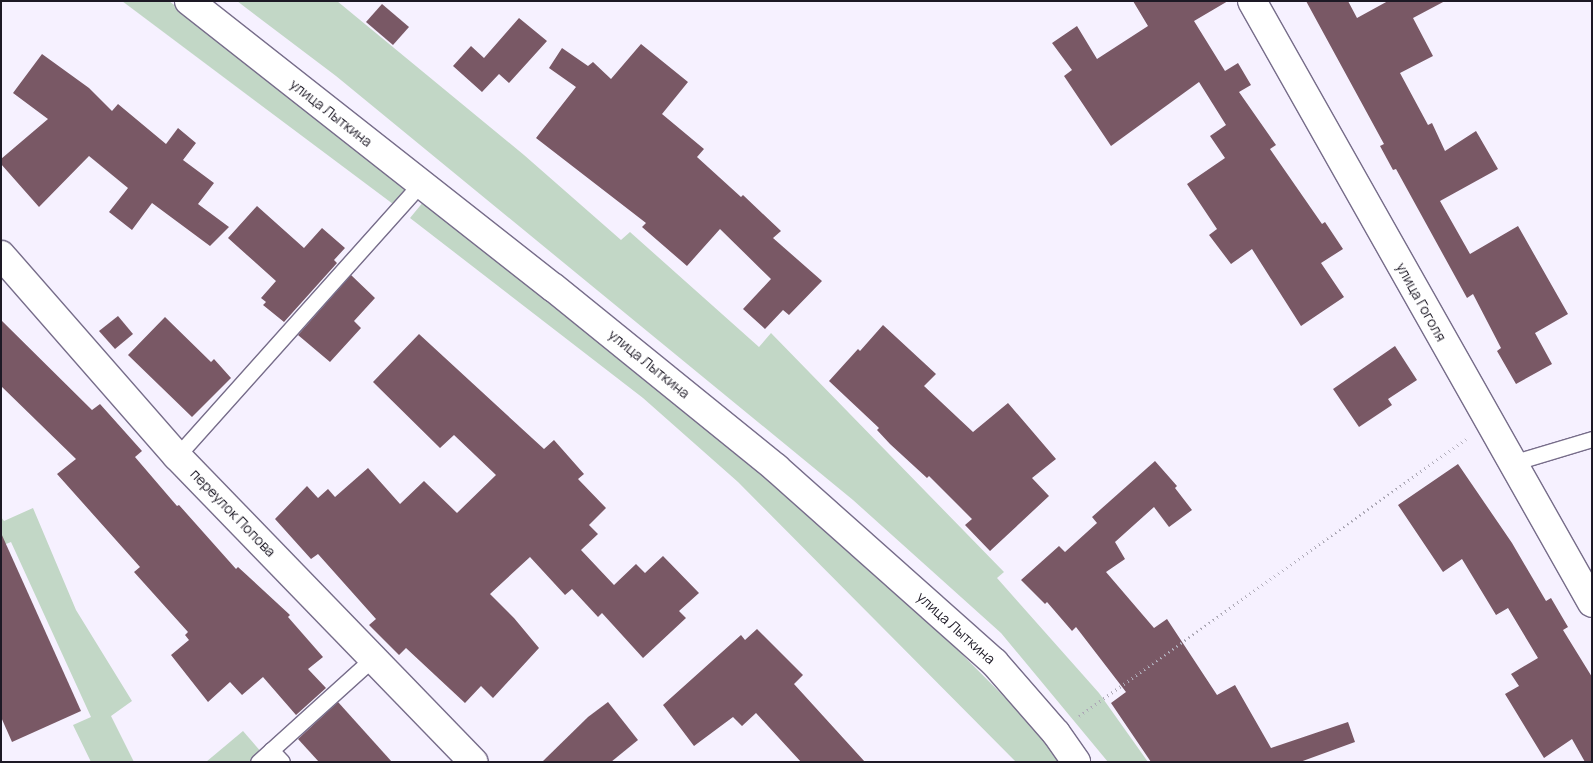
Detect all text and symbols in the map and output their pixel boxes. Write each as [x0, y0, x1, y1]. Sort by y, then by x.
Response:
street label: улица Лыткина [287, 76, 375, 150]
street label: улица Гоголя [1392, 260, 1450, 344]
street label: улица Лыткина [605, 326, 693, 402]
street label: переулок Попова [187, 466, 279, 560]
street label: улица Лыткина [913, 588, 999, 668]

